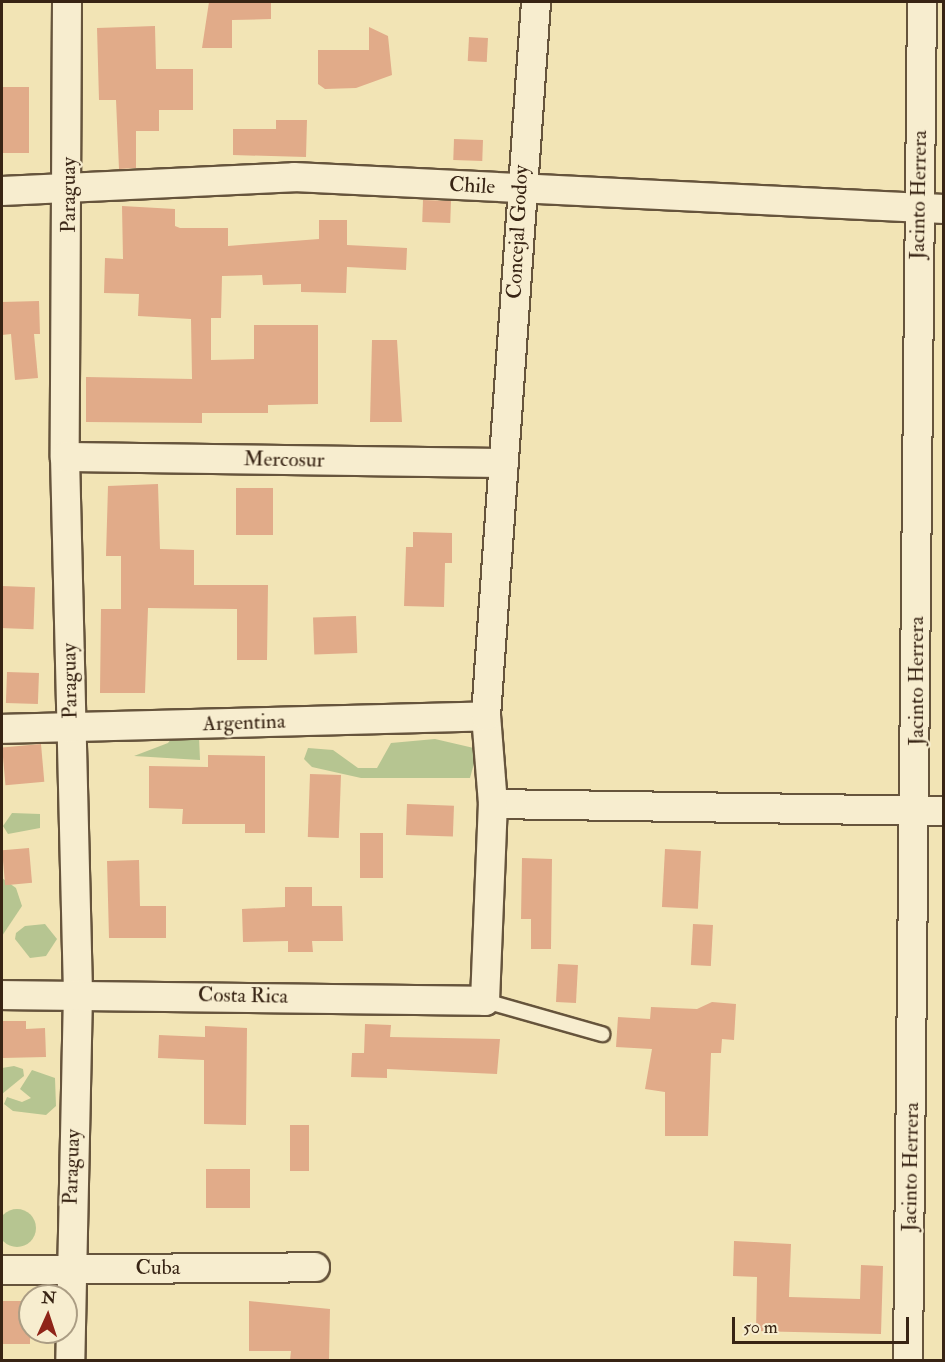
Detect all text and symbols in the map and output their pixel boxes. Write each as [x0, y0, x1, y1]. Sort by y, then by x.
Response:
street label: Jacinto Herrera [905, 130, 933, 260]
street label: Paraguay [56, 157, 82, 233]
street label: Concejal Godoy [502, 164, 534, 300]
street label: Chile [448, 172, 496, 200]
street label: Mercosur [243, 447, 325, 473]
street label: Jacinto Herrera [904, 616, 930, 746]
street label: Paraguay [57, 643, 83, 719]
street label: Argentina [202, 709, 286, 737]
street label: Costa Rica [198, 983, 288, 1009]
street label: Jacinto Herrera [897, 1102, 925, 1232]
street label: Paraguay [58, 1129, 86, 1205]
street label: Cuba [136, 1255, 180, 1281]
north arrow [18, 1284, 78, 1344]
text: N [41, 1288, 57, 1308]
scale bar [735, 1305, 912, 1343]
text: 50 m [743, 1316, 778, 1339]

